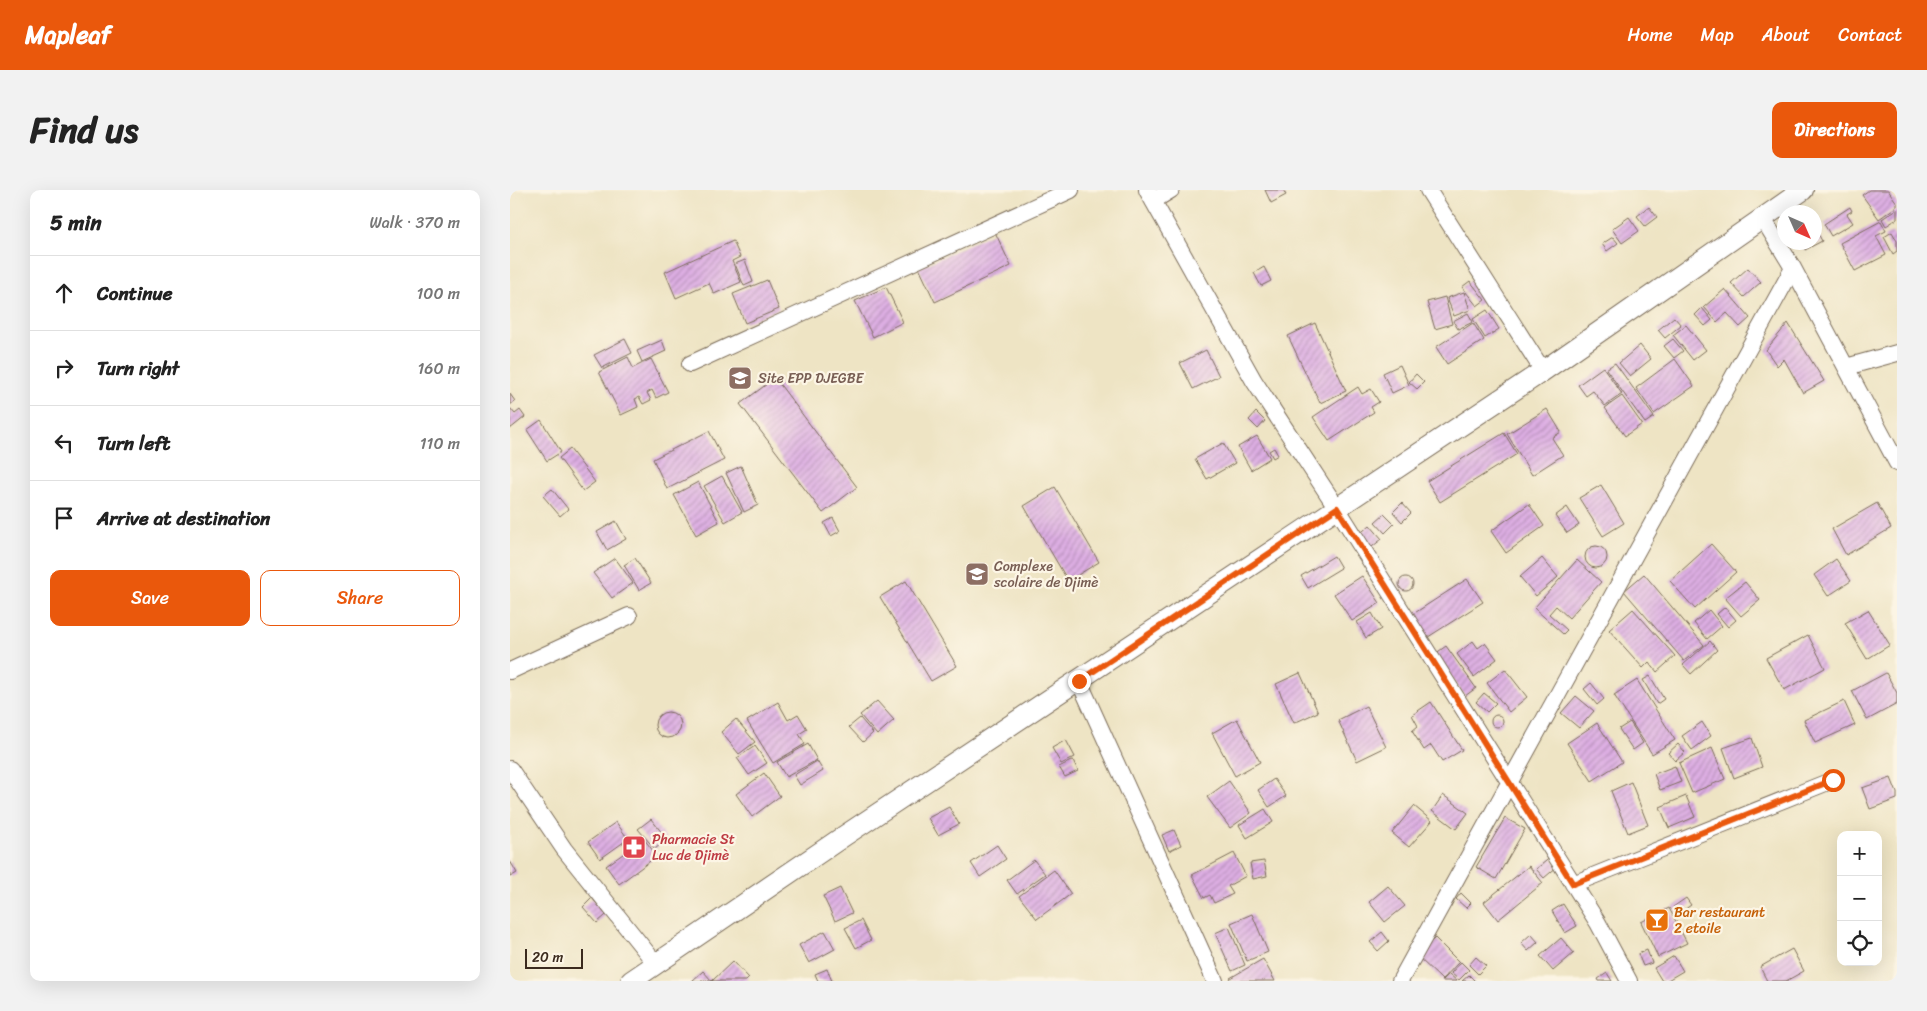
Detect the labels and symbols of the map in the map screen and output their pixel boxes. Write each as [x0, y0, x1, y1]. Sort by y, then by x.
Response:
north arrow [1777, 205, 1822, 250]
school or university icon: Site EPP DJEGBE [727, 365, 753, 391]
place label: Site EPP DJEGBE [758, 366, 865, 391]
place label: Complexe scolaire de Djimè [993, 554, 1098, 595]
school or university icon: Complexe scolaire de Djimè [964, 561, 990, 587]
route end [1068, 670, 1091, 693]
route start [1822, 769, 1845, 792]
place label: Pharmacie St Luc de Djimè [652, 827, 735, 868]
pharmacy icon: Pharmacie St Luc de Djimè [621, 834, 647, 860]
place label: Bar restaurant 2 etoile [1674, 900, 1765, 941]
bar icon: Bar restaurant 2 etoile [1644, 907, 1670, 933]
scale bar [525, 946, 582, 969]

